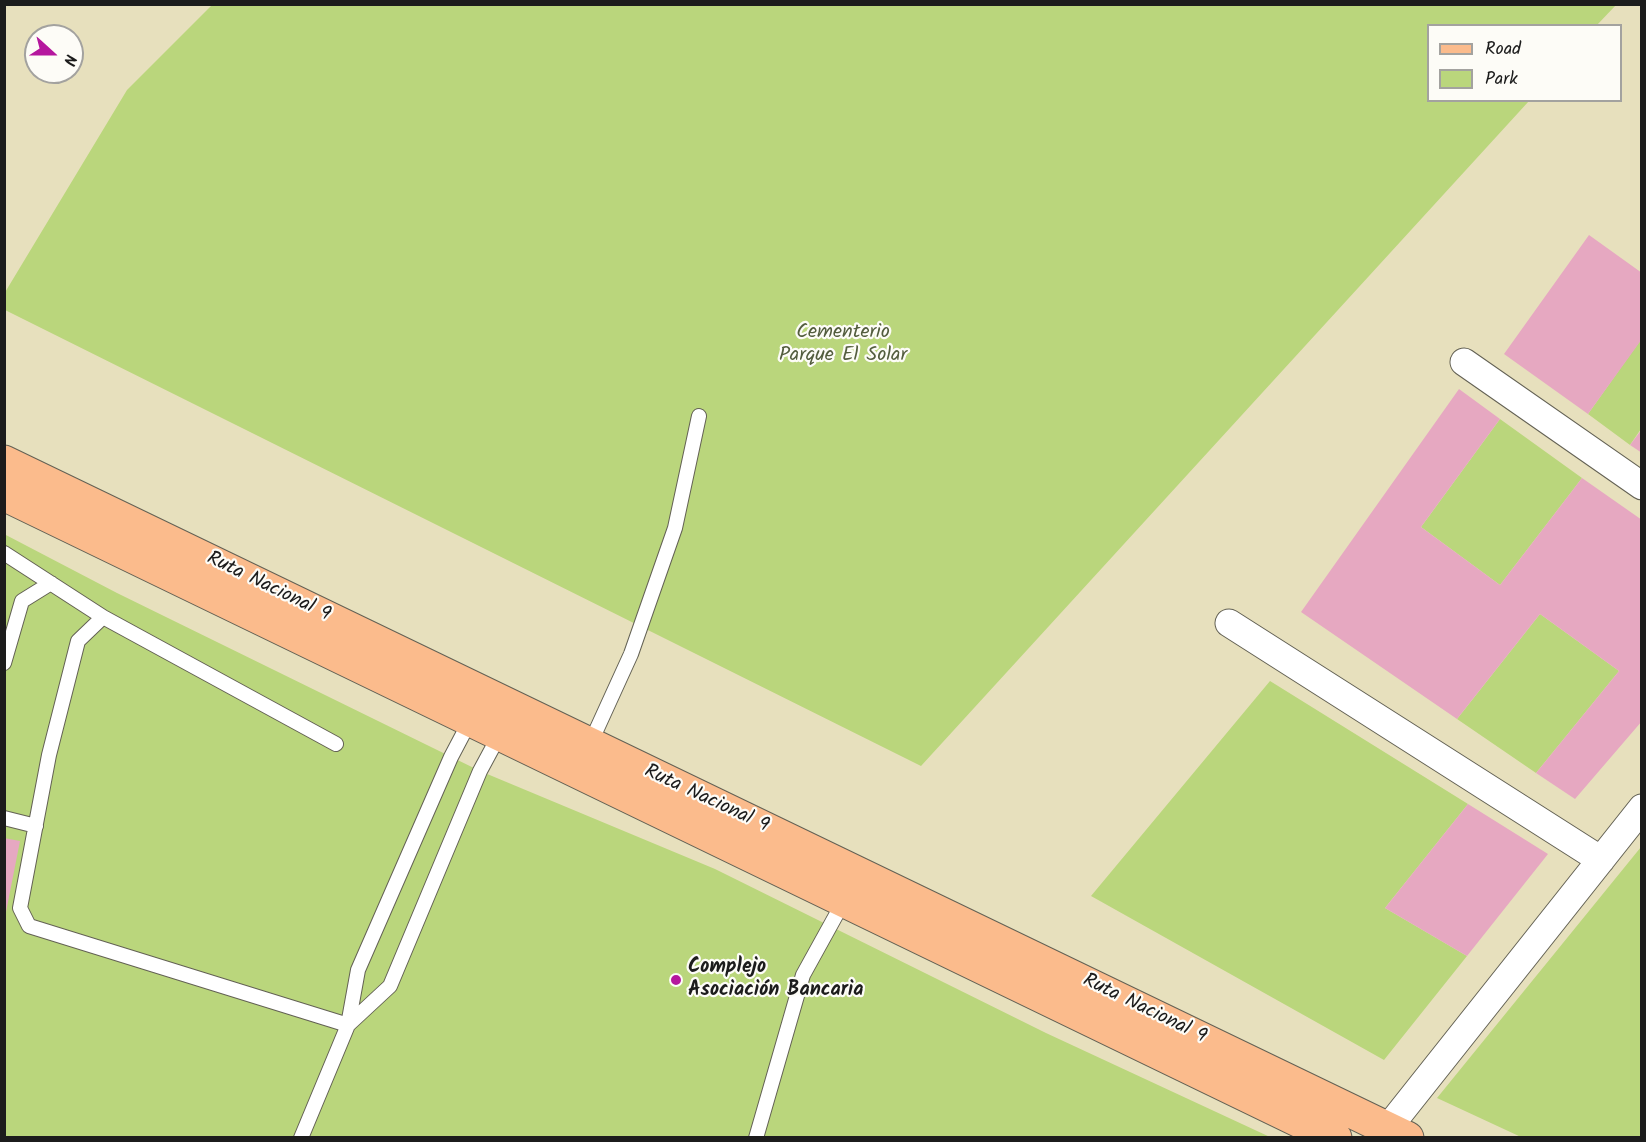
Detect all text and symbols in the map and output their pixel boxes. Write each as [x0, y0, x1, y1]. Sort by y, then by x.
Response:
north arrow [24, 24, 84, 84]
legend [1427, 24, 1622, 102]
text: Road [1485, 35, 1521, 64]
text: N [56, 51, 83, 69]
text: Park [1485, 65, 1518, 94]
park label: Cementerio Parque El Solar [779, 322, 907, 369]
street label: Ruta Nacional 9 [202, 548, 334, 628]
street label: Ruta Nacional 9 [640, 761, 772, 839]
place label: Complejo Asociación Bancaria [688, 957, 863, 1004]
street label: Ruta Nacional 9 [1078, 970, 1210, 1050]
marker: Complejo Asociación Bancaria [669, 973, 683, 987]

